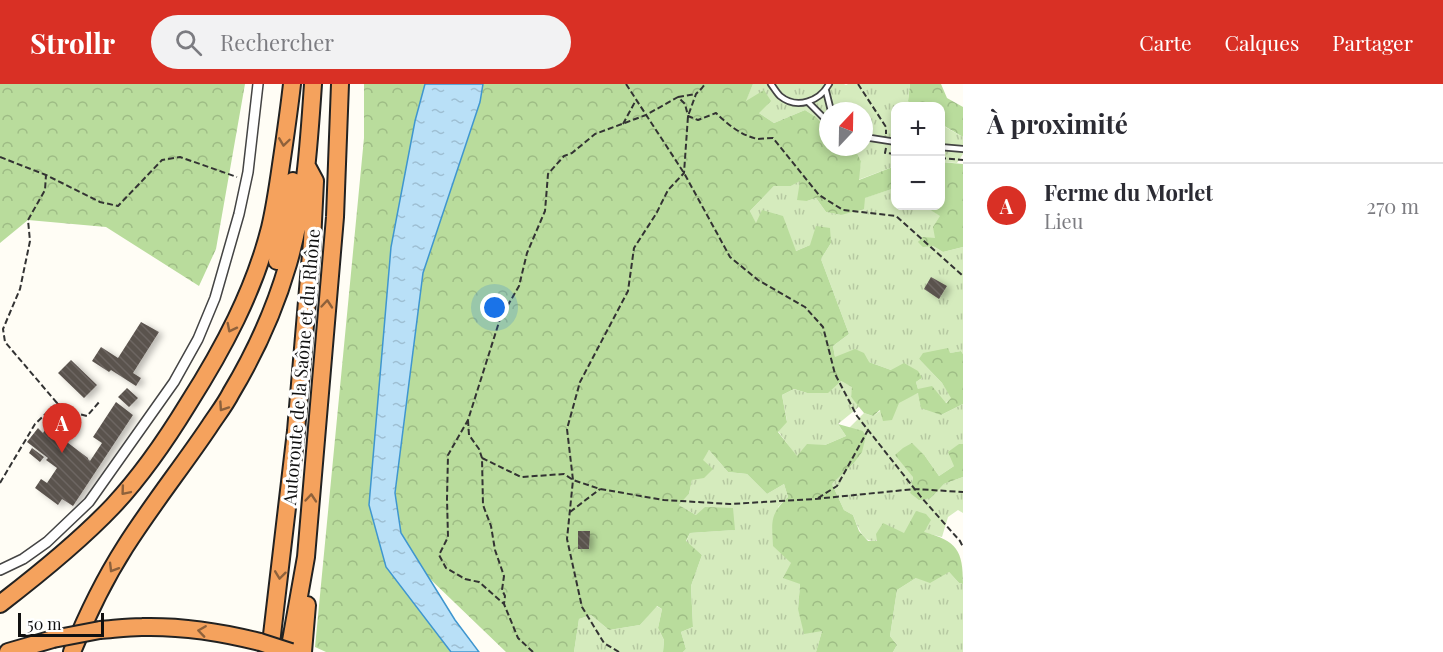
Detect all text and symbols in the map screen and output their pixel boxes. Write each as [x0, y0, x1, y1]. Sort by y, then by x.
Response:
search box [151, 15, 571, 69]
text: Strollr [30, 24, 115, 61]
icon: search [172, 26, 205, 59]
text: Rechercher [220, 27, 334, 57]
text: Carte [1139, 28, 1192, 56]
text: Calques [1225, 28, 1299, 56]
text: Partager [1332, 28, 1413, 56]
north arrow [819, 102, 873, 156]
map controls [891, 102, 945, 210]
button: + [891, 102, 945, 156]
text: À proximité [987, 106, 1128, 141]
one-way arrow [279, 137, 291, 147]
button: − [891, 156, 945, 210]
text: Ferme du Morlet [1044, 177, 1213, 207]
text: A [1000, 192, 1013, 219]
text: 270 m [1367, 192, 1419, 219]
text: Lieu [1044, 207, 1083, 234]
street label: Autoroute de la Saône et du Rhône [277, 228, 325, 507]
your location [480, 293, 509, 322]
one-way arrow [321, 300, 334, 309]
one-way arrow [227, 322, 238, 333]
one-way arrow [219, 400, 230, 411]
pin: A [42, 404, 82, 453]
one-way arrow [121, 484, 132, 495]
one-way arrow [304, 494, 317, 503]
one-way arrow [108, 562, 120, 572]
one-way arrow [274, 571, 286, 580]
scale bar [18, 610, 104, 638]
text: 50 m [27, 613, 61, 634]
one-way arrow [198, 625, 207, 637]

